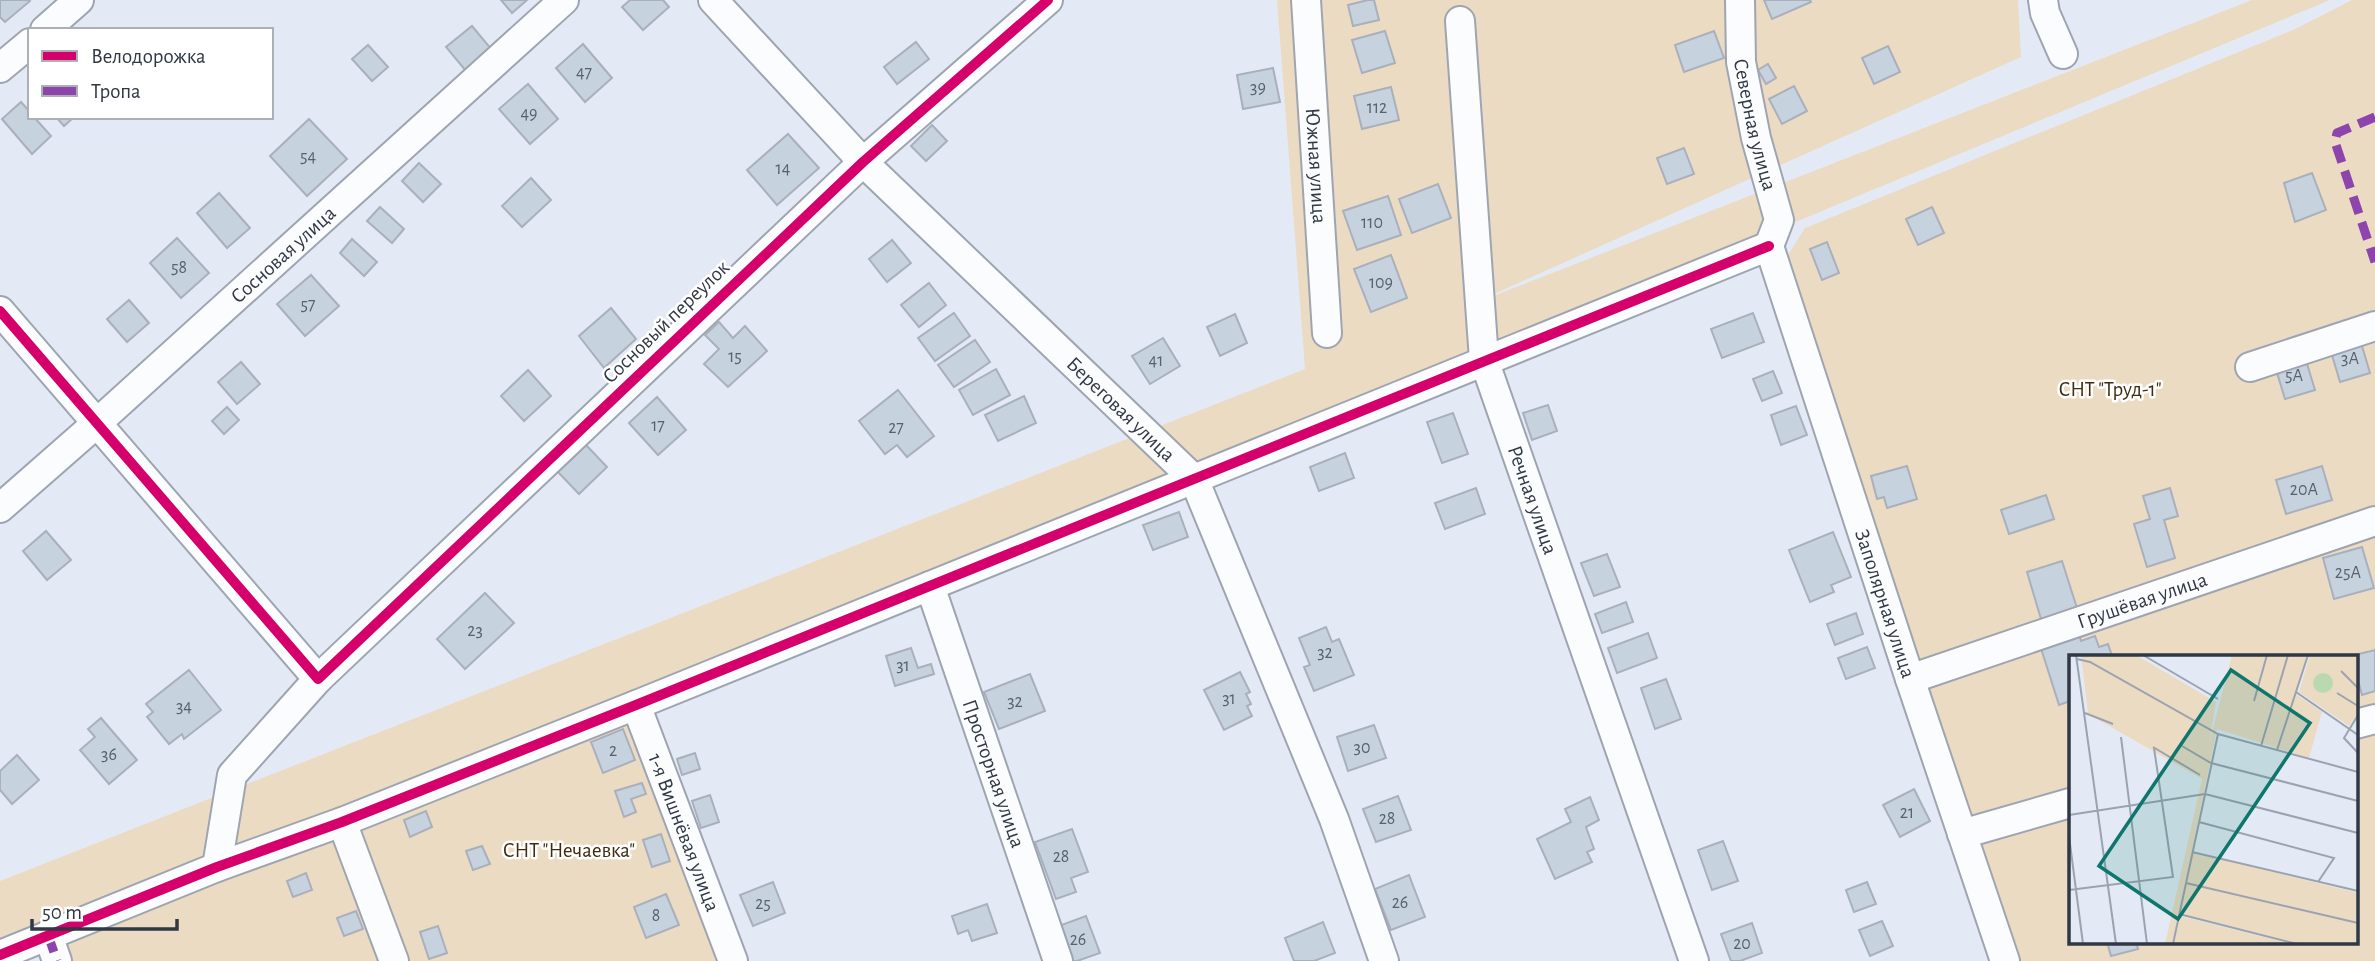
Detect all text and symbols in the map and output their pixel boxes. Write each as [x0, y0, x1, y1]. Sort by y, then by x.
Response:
legend [28, 28, 273, 119]
text: Велодорожка [91, 46, 206, 67]
street label: Северная улица [1730, 57, 1781, 193]
house number: 47 [576, 64, 592, 82]
house number: 39 [1250, 79, 1266, 97]
text: Тропа [91, 81, 141, 102]
house number: 112 [1367, 99, 1387, 117]
house number: 49 [520, 105, 538, 123]
street label: Южная улица [1302, 107, 1331, 225]
house number: 54 [300, 148, 316, 166]
house number: 14 [776, 160, 791, 178]
street label: Сосновая улица [227, 202, 340, 307]
house number: 110 [1361, 214, 1383, 232]
street label: Сосновый переулок [599, 256, 734, 387]
house number: 58 [171, 259, 187, 277]
house number: 109 [1369, 274, 1393, 292]
house number: 57 [300, 296, 316, 314]
house number: 15 [728, 348, 742, 366]
house number: 3А [2341, 350, 2359, 368]
house number: 41 [1149, 352, 1163, 370]
street label: Береговая улица [1063, 353, 1180, 466]
house number: 5А [2285, 367, 2303, 385]
park label: СНТ "Труд-1" [2058, 379, 2162, 400]
house number: 17 [651, 417, 665, 435]
house number: 27 [888, 419, 904, 437]
street label: Речная улица [1504, 443, 1562, 557]
house number: 20А [2290, 481, 2319, 499]
street label: Заполярная улица [1851, 527, 1920, 681]
house number: 25А [2335, 564, 2362, 582]
street label: Грушёвая улица [2074, 568, 2210, 632]
house number: 23 [467, 622, 483, 640]
house number: 32 [1317, 644, 1333, 662]
inset map [2069, 655, 2358, 944]
house number: 31 [896, 657, 910, 675]
house number: 31 [1222, 690, 1236, 708]
house number: 32 [1007, 693, 1023, 711]
street label: Просторная улица [959, 697, 1029, 851]
house number: 34 [176, 698, 192, 716]
house number: 30 [1354, 739, 1370, 757]
house number: 2 [609, 742, 617, 760]
house number: 36 [101, 746, 117, 764]
street label: 1-я Вишнёвая улица [645, 750, 724, 914]
house number: 21 [1900, 804, 1914, 822]
house number: 28 [1379, 810, 1395, 828]
park label: СНТ "Нечаевка" [503, 840, 635, 861]
house number: 28 [1053, 848, 1069, 866]
scale bar [32, 888, 177, 932]
house number: 26 [1392, 894, 1408, 912]
house number: 25 [755, 895, 771, 913]
text: 50 m [42, 902, 82, 923]
house number: 8 [652, 907, 660, 925]
house number: 26 [1070, 931, 1086, 949]
house number: 20 [1733, 935, 1751, 953]

